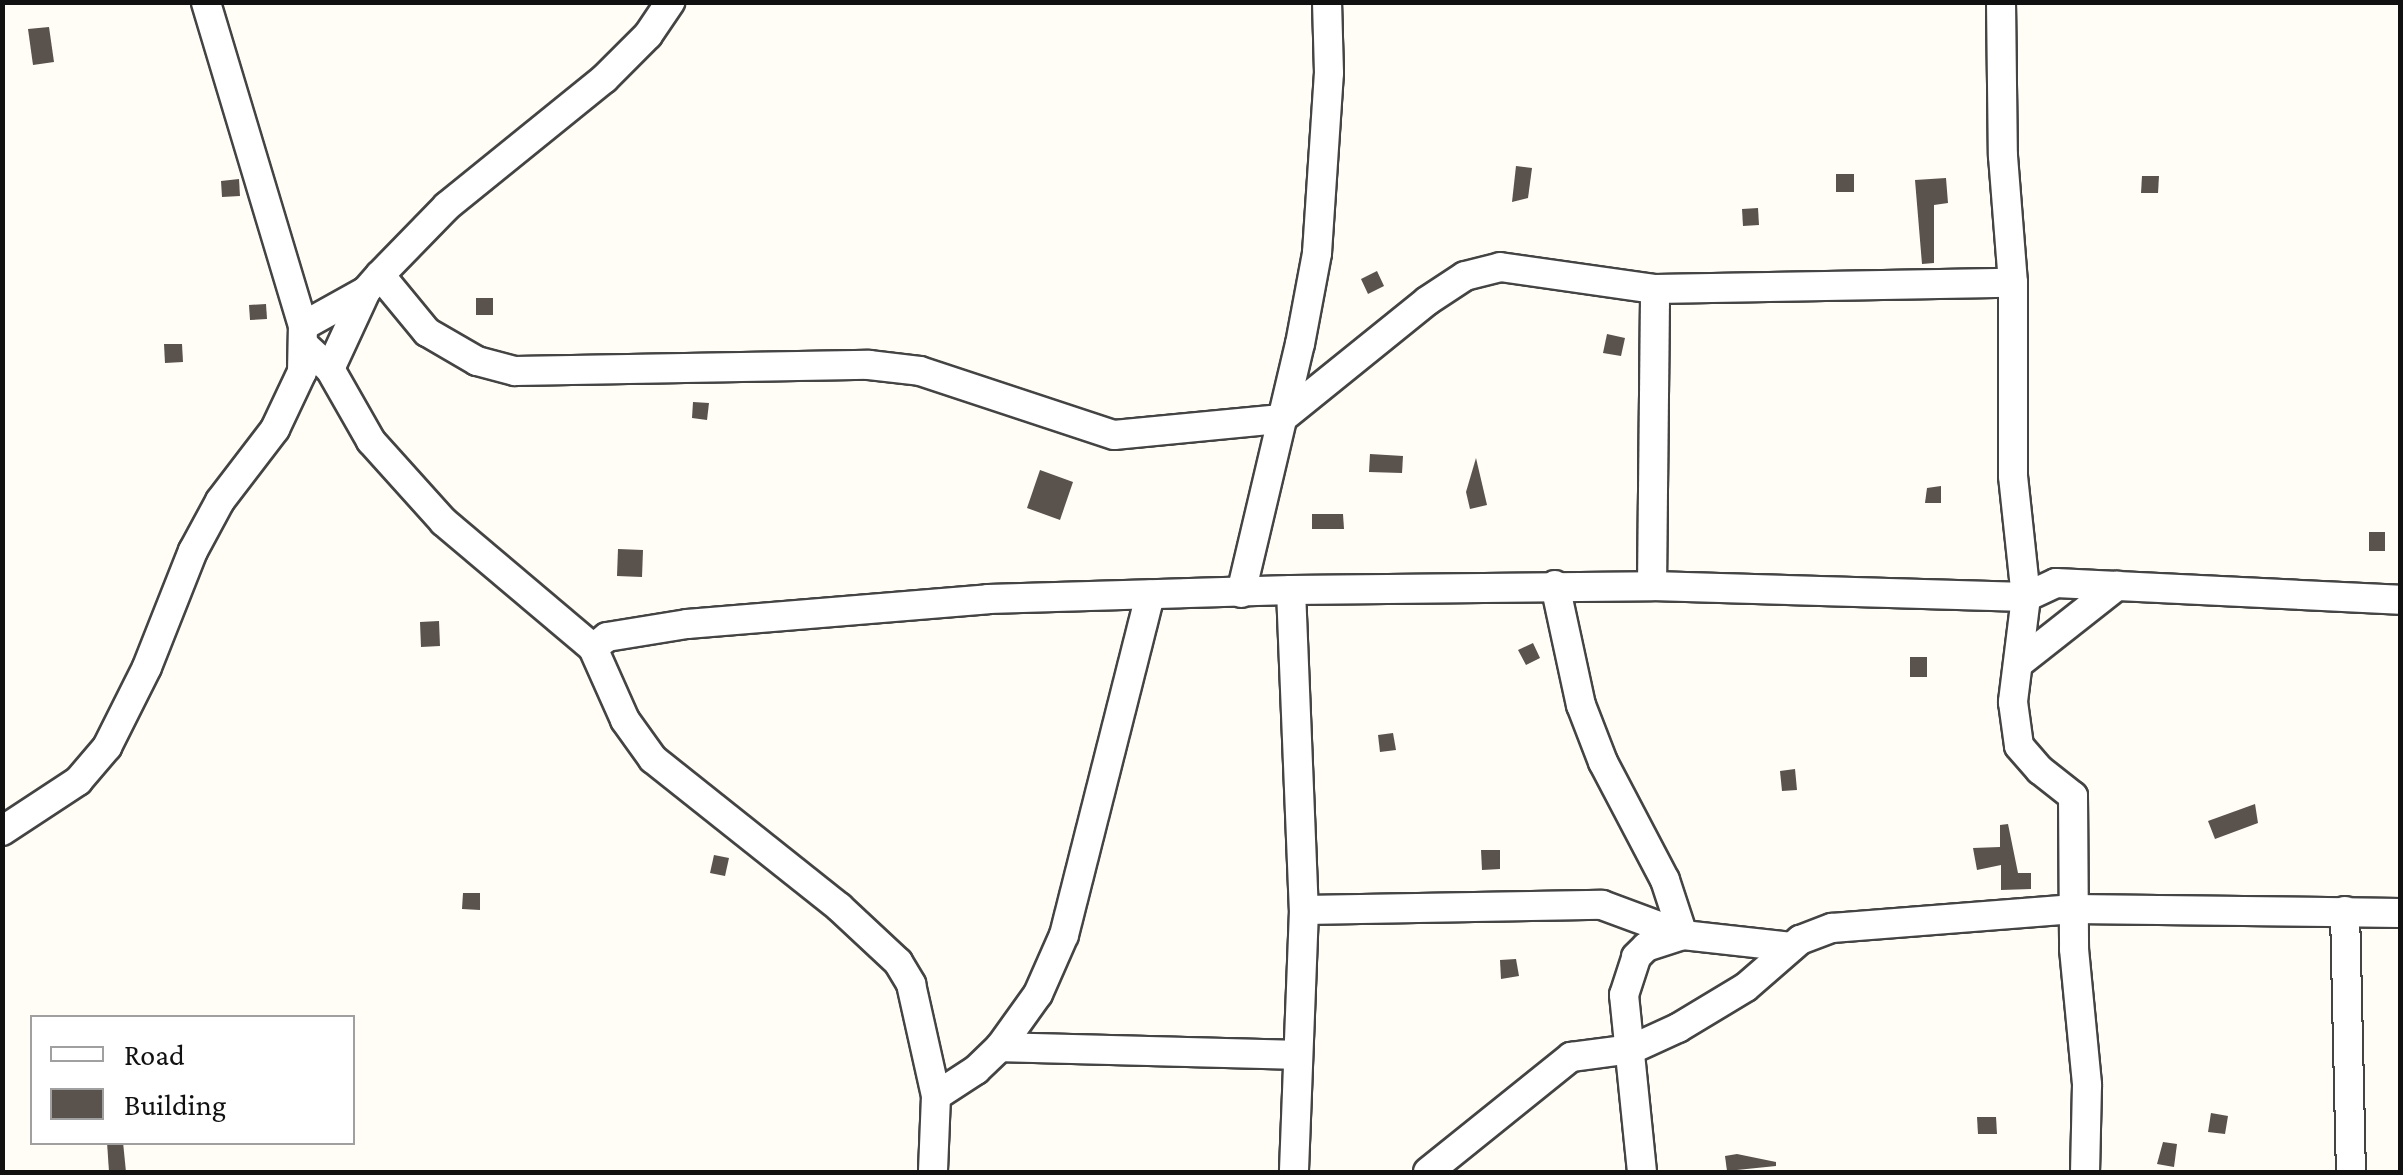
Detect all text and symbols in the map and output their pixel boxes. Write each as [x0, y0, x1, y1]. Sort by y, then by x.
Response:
legend [30, 1015, 355, 1145]
text: Road [124, 1038, 185, 1071]
text: Building [124, 1088, 226, 1121]

